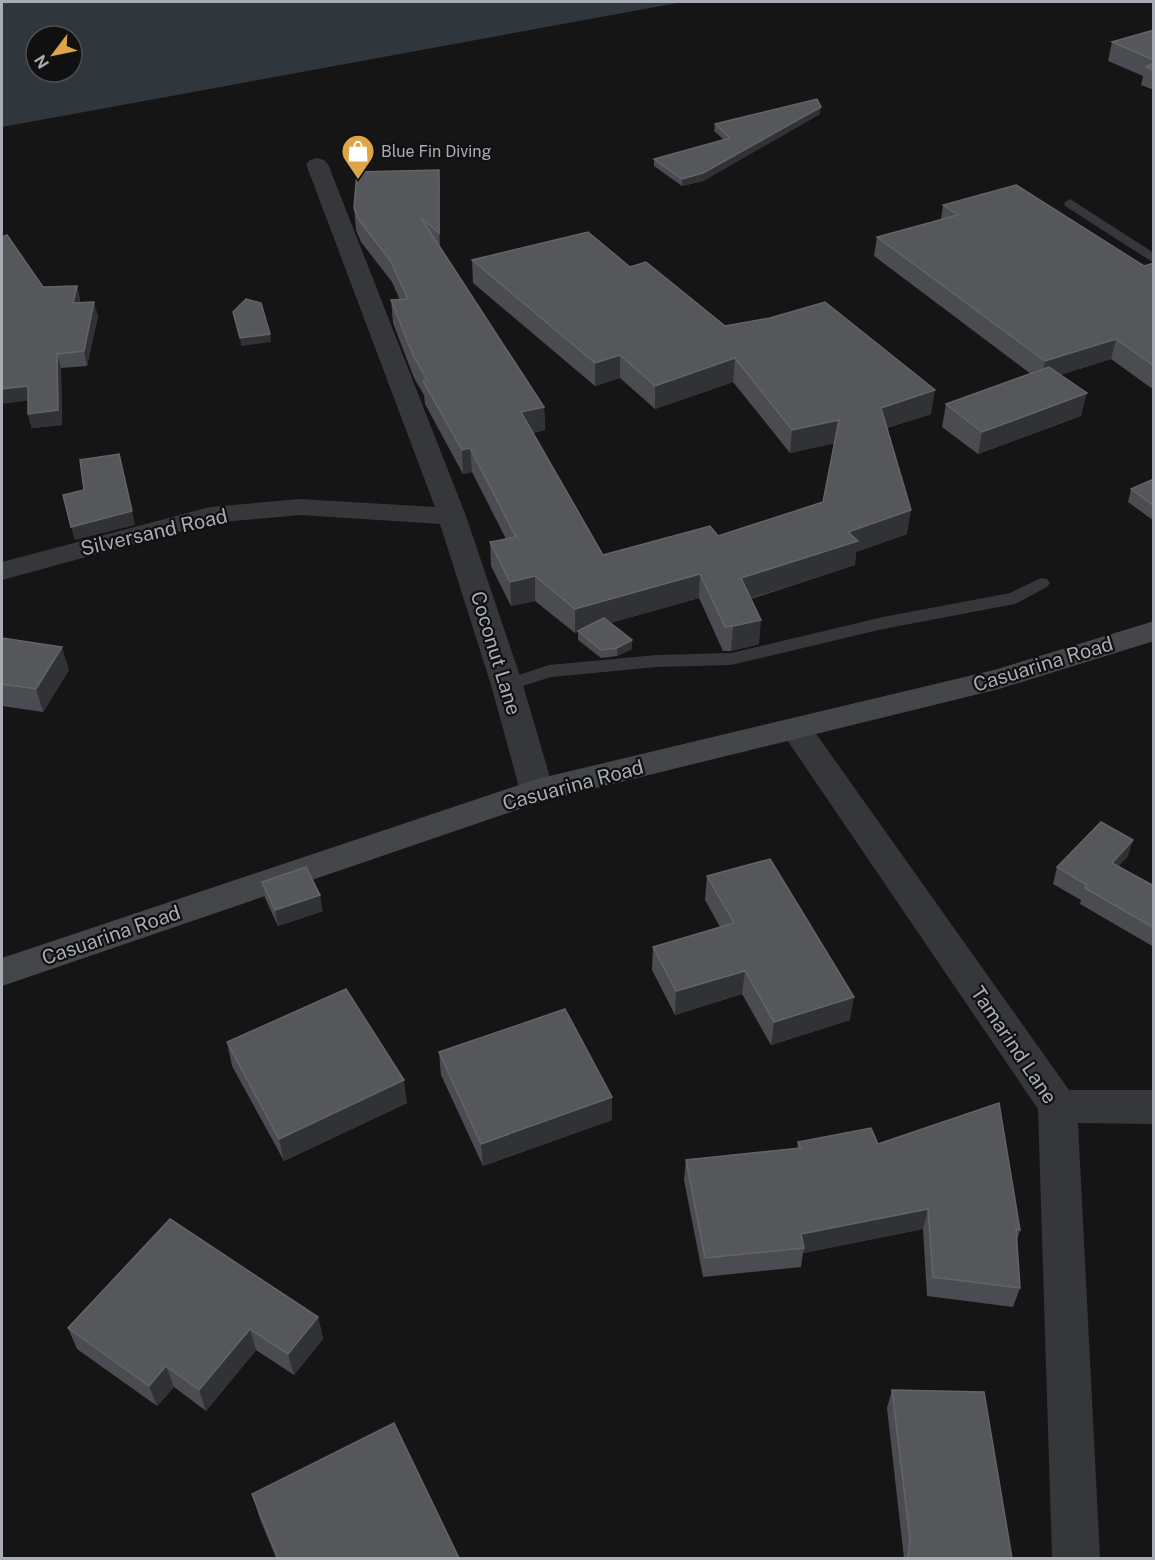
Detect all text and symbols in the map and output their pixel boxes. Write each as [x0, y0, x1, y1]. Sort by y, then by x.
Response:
north arrow [24, 24, 84, 84]
text: N [30, 51, 53, 72]
shop icon: Blue Fin Diving [340, 133, 376, 180]
place label: Blue Fin Diving [381, 142, 492, 161]
street label: Silversand Road [78, 503, 230, 561]
street label: Coconut Lane [466, 588, 526, 718]
street label: Casuarina Road [970, 631, 1116, 697]
street label: Casuarina Road [500, 755, 646, 815]
street label: Casuarina Road [39, 900, 183, 970]
street label: Tamarind Lane [966, 982, 1062, 1108]

